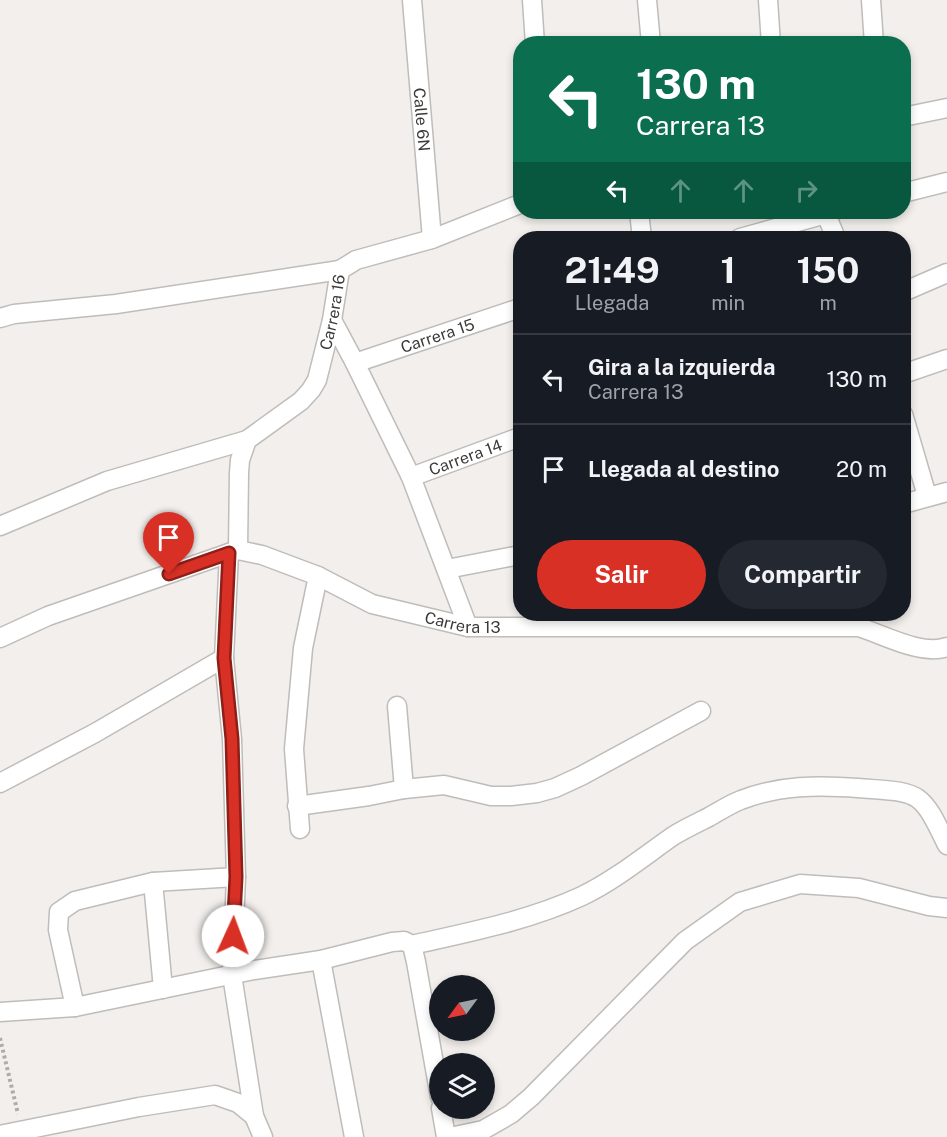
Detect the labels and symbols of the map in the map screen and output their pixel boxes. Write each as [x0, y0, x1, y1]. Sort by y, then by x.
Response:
street label: Calle 6N [410, 87, 434, 152]
street label: Carrera 16 [315, 273, 349, 352]
street label: Carrera 15 [398, 314, 477, 357]
street label: Carrera 14 [426, 435, 505, 479]
pin [143, 512, 194, 574]
street label: Carrera 13 [423, 608, 501, 637]
position arrow [201, 904, 265, 968]
north arrow [429, 975, 495, 1041]

